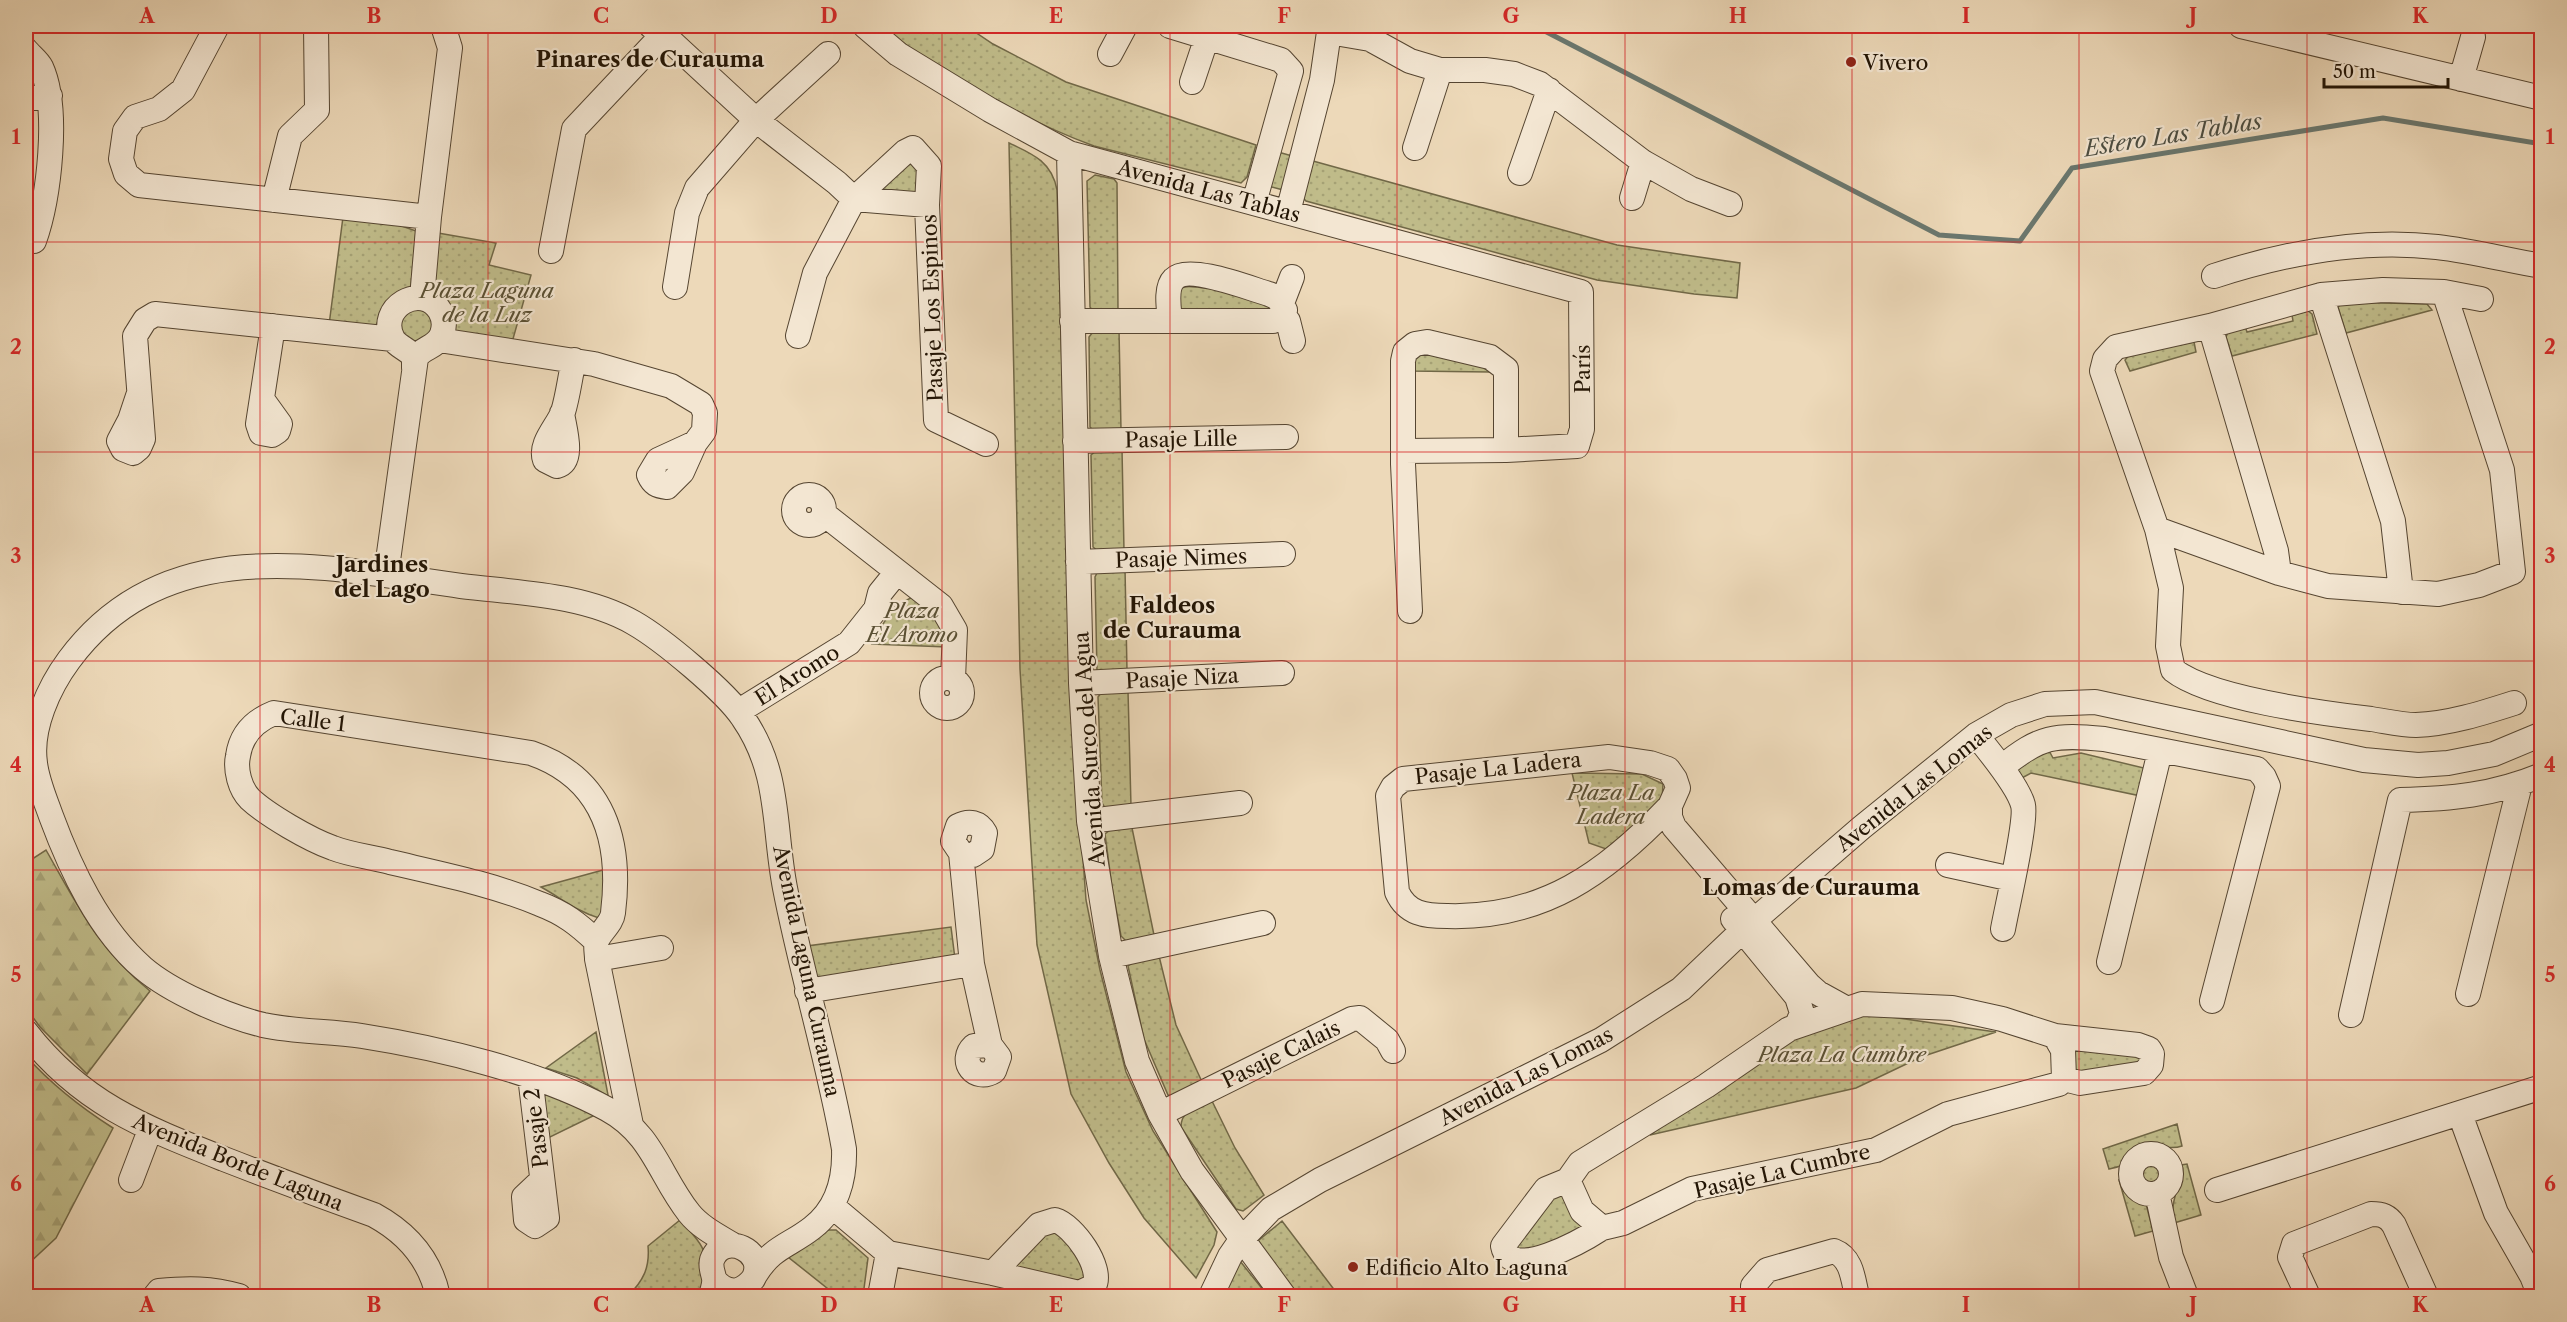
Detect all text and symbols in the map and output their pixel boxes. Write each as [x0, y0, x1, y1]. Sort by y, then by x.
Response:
text: A [138, 4, 155, 28]
text: B [367, 4, 382, 28]
text: C [593, 4, 609, 28]
text: D [820, 4, 838, 28]
text: E [1049, 4, 1063, 28]
text: F [1277, 4, 1291, 28]
text: G [1503, 4, 1520, 28]
text: H [1729, 4, 1747, 28]
text: I [1962, 4, 1970, 28]
text: J [2185, 4, 2197, 28]
text: K [2412, 4, 2429, 28]
district label: Pinares de Curauma [536, 46, 764, 73]
place label: Vivero [1862, 50, 1928, 75]
scale bar [2324, 51, 2448, 89]
marker: Vivero [1844, 55, 1858, 69]
text: 50 m [2333, 61, 2376, 83]
water label: Estero Las Tablas [2080, 108, 2264, 163]
text: 1 [12, 125, 21, 149]
text: 1 [2546, 125, 2555, 149]
street label: Avenida Las Tablas [1114, 154, 1303, 227]
street label: Pasaje Los Espinos [916, 214, 948, 402]
park label: Plaza Laguna de la Luz [418, 278, 555, 327]
text: 2 [10, 335, 22, 359]
text: 2 [2544, 335, 2556, 359]
street label: París [1570, 344, 1595, 394]
street label: Pasaje Lille [1125, 426, 1237, 452]
street label: Pasaje Nimes [1114, 543, 1248, 573]
text: 3 [10, 544, 22, 568]
text: 3 [2544, 544, 2556, 568]
district label: Jardines del Lago [332, 551, 430, 603]
district label: Faldeos de Curauma [1103, 592, 1241, 644]
park label: Plaza El Aromo [864, 598, 958, 647]
street label: Avenida Surco del Agua [1068, 630, 1110, 868]
street label: El Aromo [750, 639, 844, 711]
street label: Pasaje Niza [1125, 662, 1240, 693]
street label: Calle 1 [279, 704, 347, 736]
street label: Avenida Las Lomas [1830, 719, 1997, 857]
street label: Pasaje La Ladera [1413, 747, 1584, 789]
text: 4 [10, 753, 22, 777]
text: 4 [2544, 753, 2556, 777]
park label: Plaza La Ladera [1565, 780, 1655, 829]
street label: Avenida Laguna Curauma [768, 842, 846, 1100]
district label: Lomas de Curauma [1702, 874, 1920, 901]
text: 5 [10, 963, 22, 987]
text: 5 [2544, 963, 2556, 987]
street label: Pasaje Calais [1218, 1015, 1344, 1093]
street label: Avenida Las Lomas [1434, 1021, 1617, 1131]
park label: Plaza La Cumbre [1756, 1042, 1927, 1067]
street label: Pasaje 2 [519, 1087, 553, 1169]
street label: Avenida Borde Laguna [128, 1108, 348, 1216]
street label: Pasaje La Cumbre [1691, 1139, 1873, 1203]
text: 6 [10, 1172, 22, 1196]
text: 6 [2544, 1172, 2556, 1196]
place label: Edificio Alto Laguna [1365, 1255, 1569, 1280]
marker: Edificio Alto Laguna [1346, 1260, 1360, 1274]
text: A [138, 1293, 155, 1317]
text: B [367, 1293, 382, 1317]
text: C [593, 1293, 609, 1317]
text: D [820, 1293, 838, 1317]
text: E [1049, 1293, 1063, 1317]
text: F [1277, 1293, 1291, 1317]
text: G [1503, 1293, 1520, 1317]
text: H [1729, 1293, 1747, 1317]
text: I [1962, 1293, 1970, 1317]
text: J [2185, 1293, 2197, 1317]
text: K [2412, 1293, 2429, 1317]

